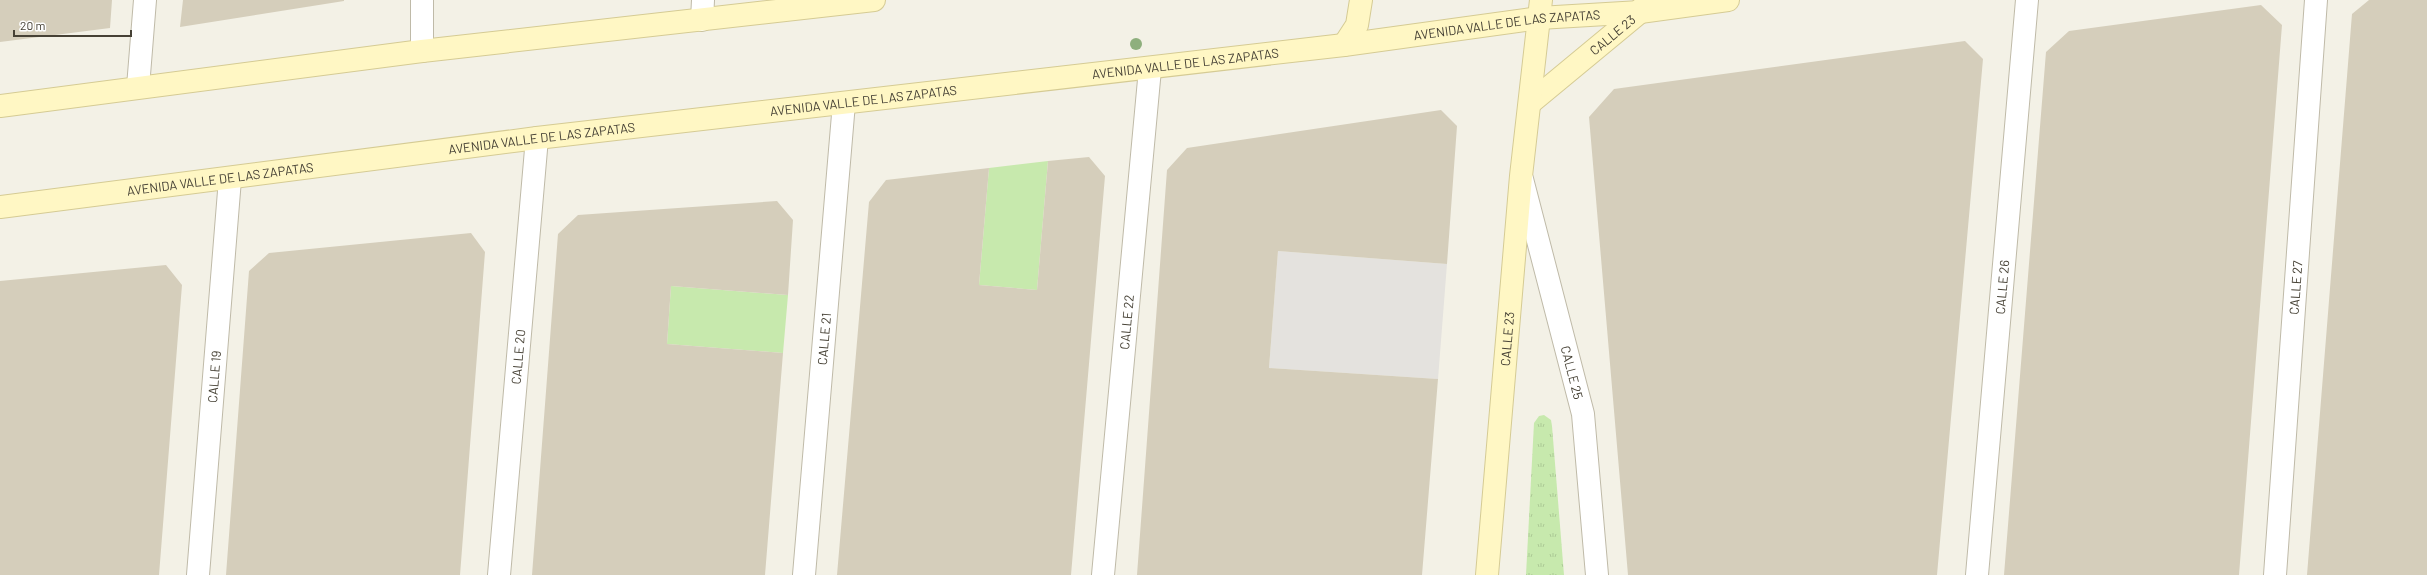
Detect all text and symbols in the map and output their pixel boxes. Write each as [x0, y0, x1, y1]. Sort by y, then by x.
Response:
street label: AVENIDA VALLE DE LAS ZAPATAS [1412, 6, 1601, 43]
street label: CALLE 23 [1586, 11, 1639, 58]
scale bar [14, 12, 131, 38]
text: 20 m [20, 18, 46, 32]
street label: AVENIDA VALLE DE LAS ZAPATAS [1091, 45, 1280, 82]
street label: AVENIDA VALLE DE LAS ZAPATAS [769, 82, 958, 119]
street label: AVENIDA VALLE DE LAS ZAPATAS [447, 119, 636, 157]
street label: AVENIDA VALLE DE LAS ZAPATAS [126, 159, 314, 199]
street label: CALLE 26 [1992, 259, 2012, 315]
street label: CALLE 27 [2286, 260, 2305, 315]
street label: CALLE 22 [1116, 294, 1137, 350]
street label: CALLE 23 [1497, 311, 1517, 367]
street label: CALLE 21 [814, 312, 834, 366]
street label: CALLE 20 [508, 329, 528, 385]
street label: CALLE 25 [1558, 344, 1587, 401]
street label: CALLE 19 [204, 350, 224, 403]

